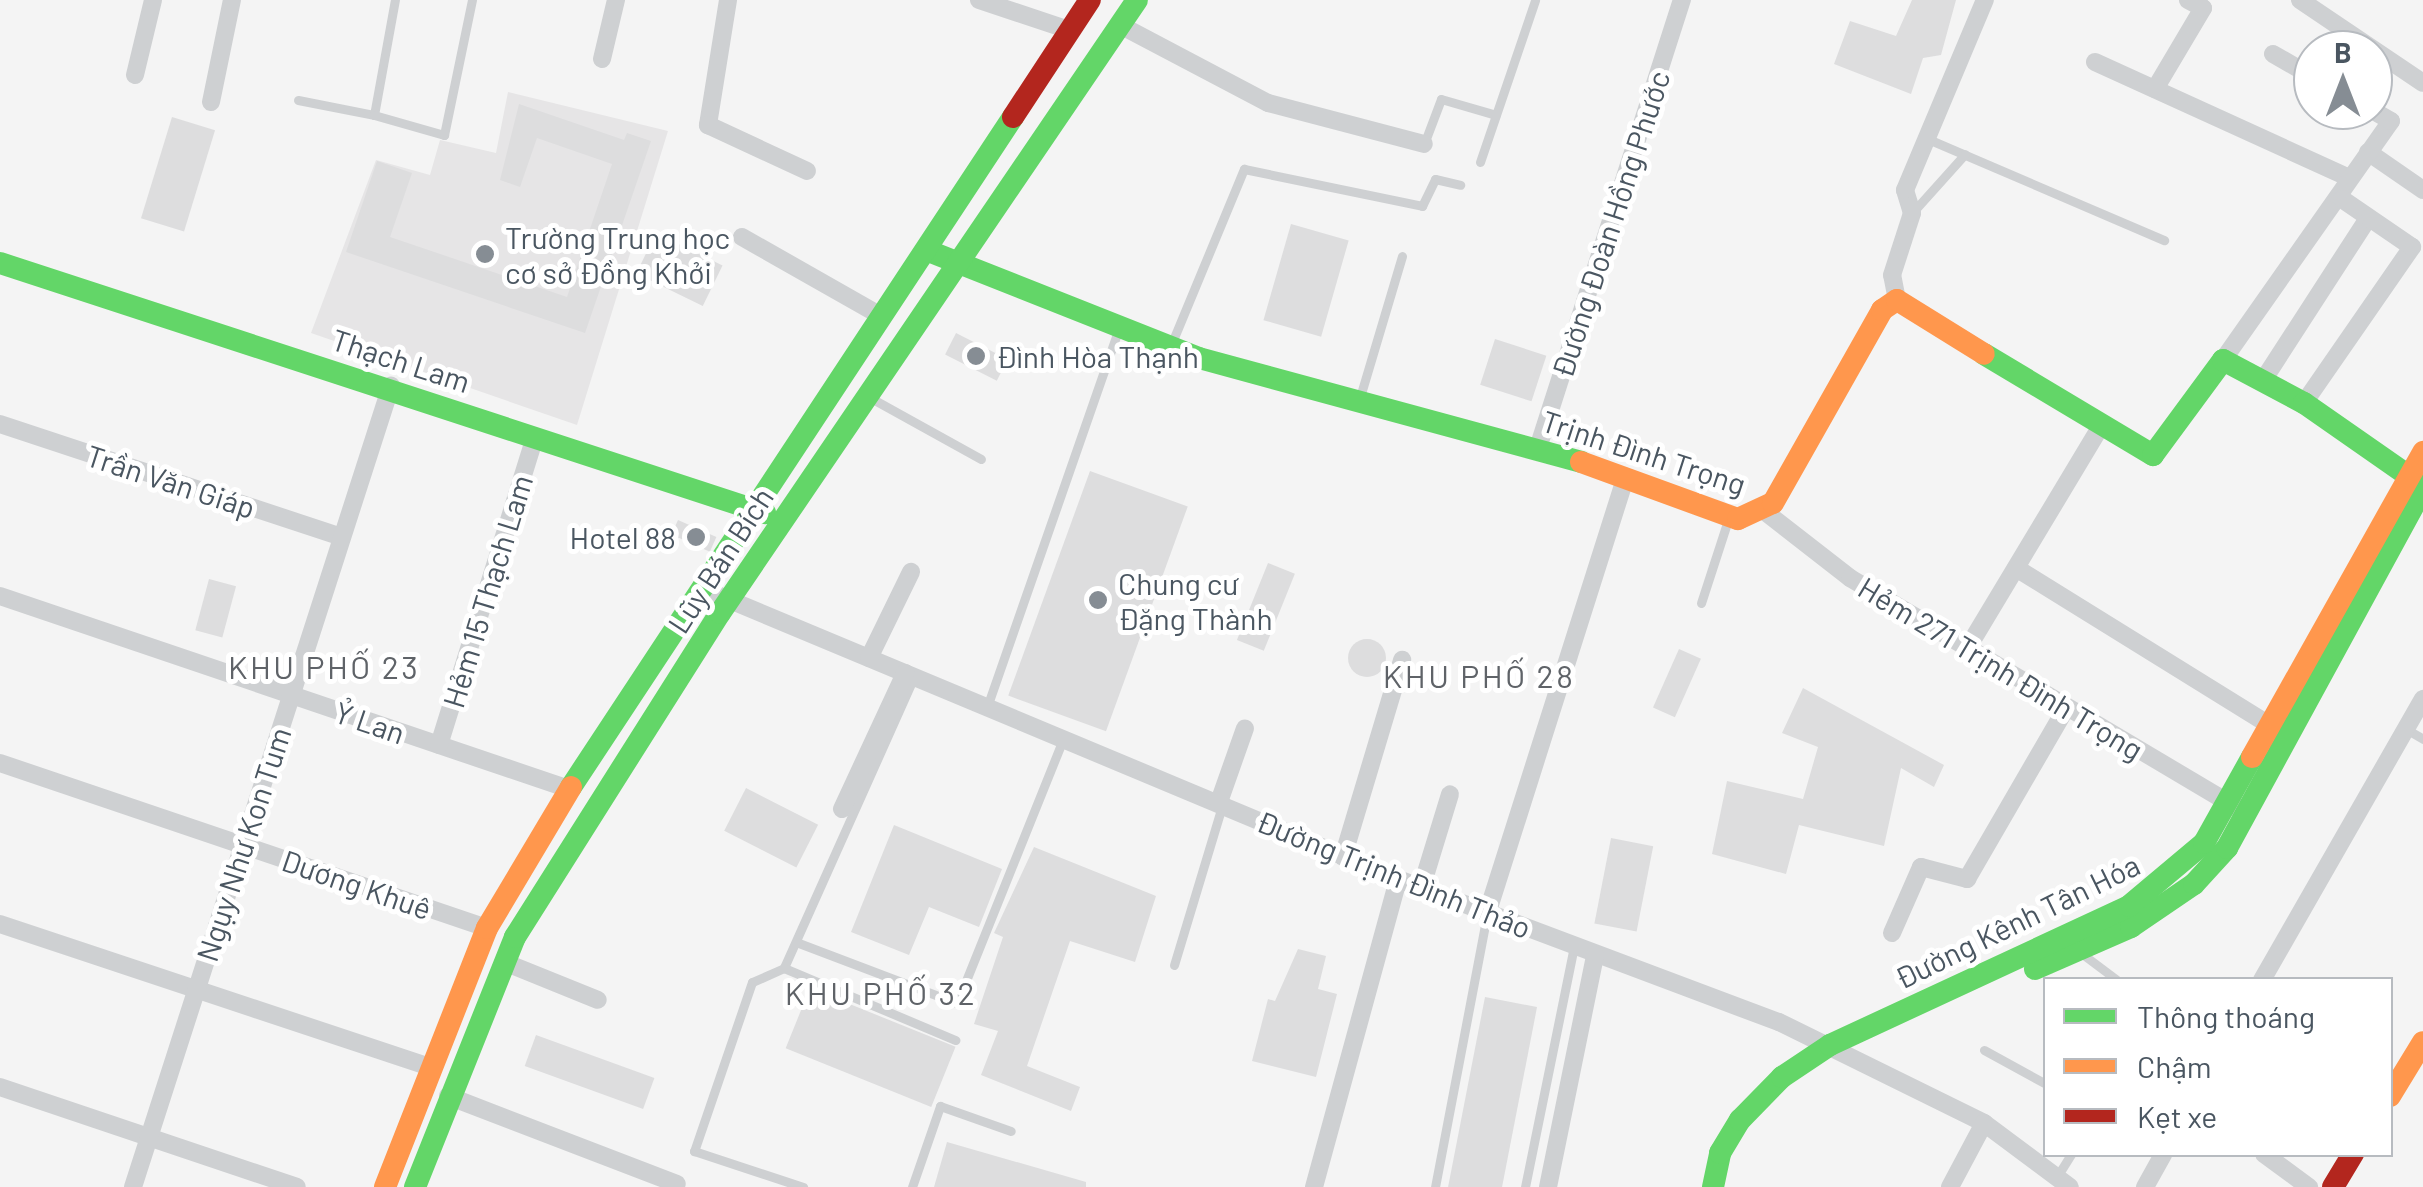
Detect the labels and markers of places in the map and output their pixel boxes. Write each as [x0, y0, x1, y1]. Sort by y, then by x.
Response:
place label: Trường Trung học cơ sở Đồng Khởi [505, 219, 730, 290]
marker: Trường Trung học cơ sở Đồng Khởi [474, 243, 496, 265]
place label: Đình Hòa Thạnh [996, 338, 1199, 374]
marker: Đình Hòa Thạnh [965, 345, 987, 367]
place label: Hotel 88 [570, 519, 676, 555]
marker: Hotel 88 [685, 526, 707, 548]
place label: Chung cư Đặng Thành [1118, 565, 1273, 636]
marker: Chung cư Đặng Thành [1087, 589, 1109, 611]

